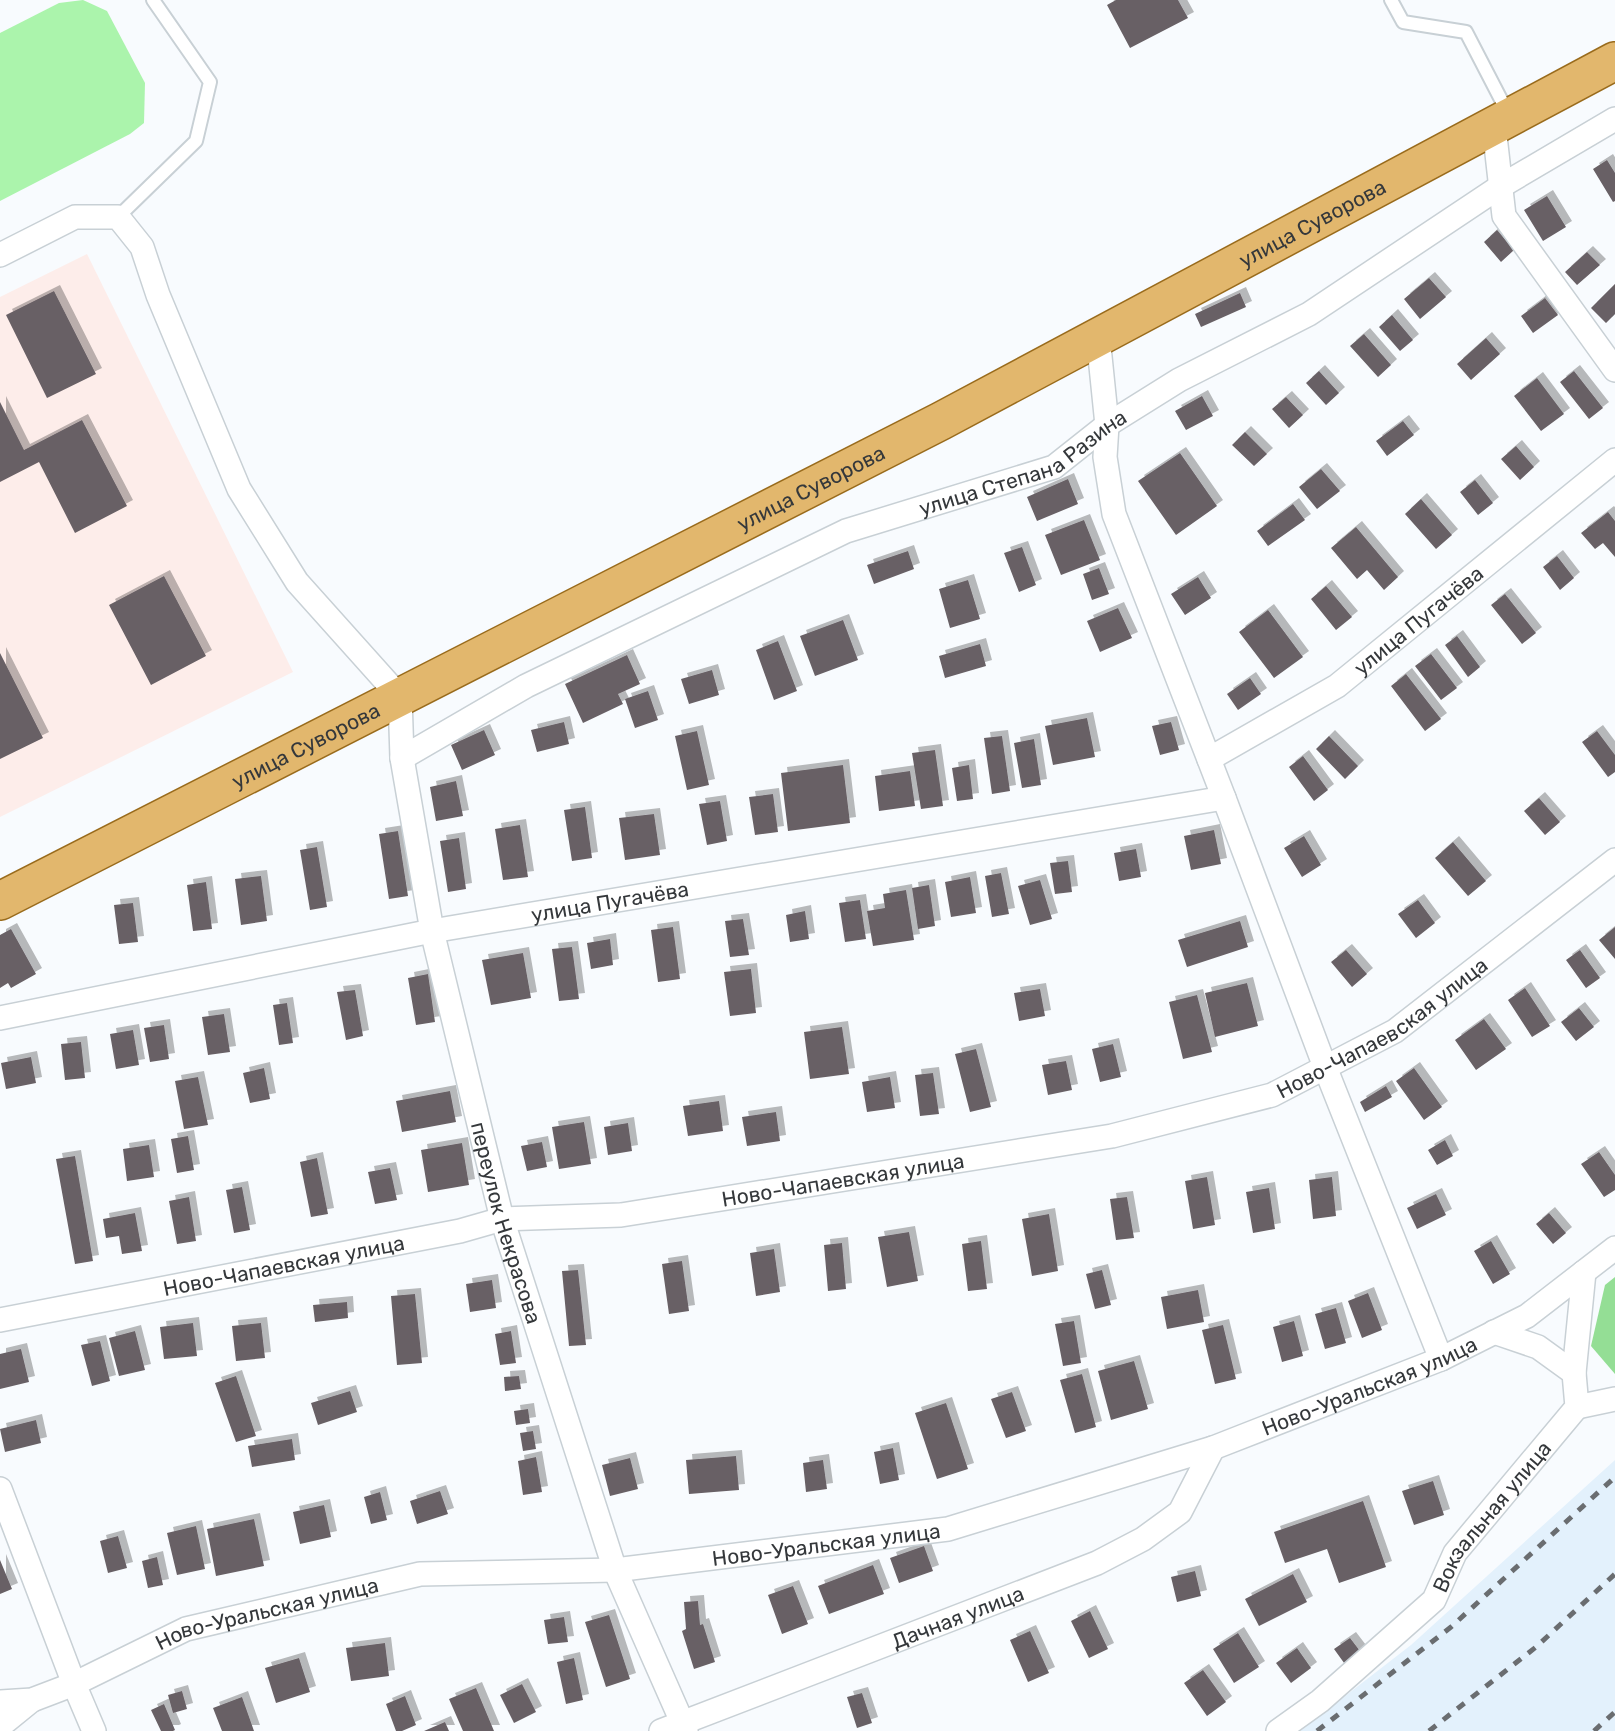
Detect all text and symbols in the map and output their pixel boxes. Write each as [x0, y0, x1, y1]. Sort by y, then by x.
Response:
street label: улица Суворова [1234, 173, 1390, 272]
street label: улица Степана Разина [916, 404, 1131, 520]
street label: улица Суворова [732, 439, 889, 536]
street label: улица Пугачёва [1348, 560, 1488, 680]
street label: улица Суворова [227, 697, 384, 793]
street label: улица Пугачёва [529, 876, 691, 927]
street label: Ново-Чапаевская улица [1272, 952, 1492, 1103]
street label: переулок Некрасова [466, 1119, 547, 1327]
street label: Ново-Чапаевская улица [720, 1147, 966, 1211]
street label: Ново-Чапаевская улица [161, 1230, 407, 1301]
street label: Ново-Уральская улица [1258, 1331, 1481, 1440]
street label: Вокзальная улица [1427, 1436, 1556, 1596]
street label: Ново-Уральская улица [711, 1518, 942, 1570]
street label: Ново-Уральская улица [151, 1572, 381, 1655]
street label: Дачная улица [888, 1580, 1027, 1653]

